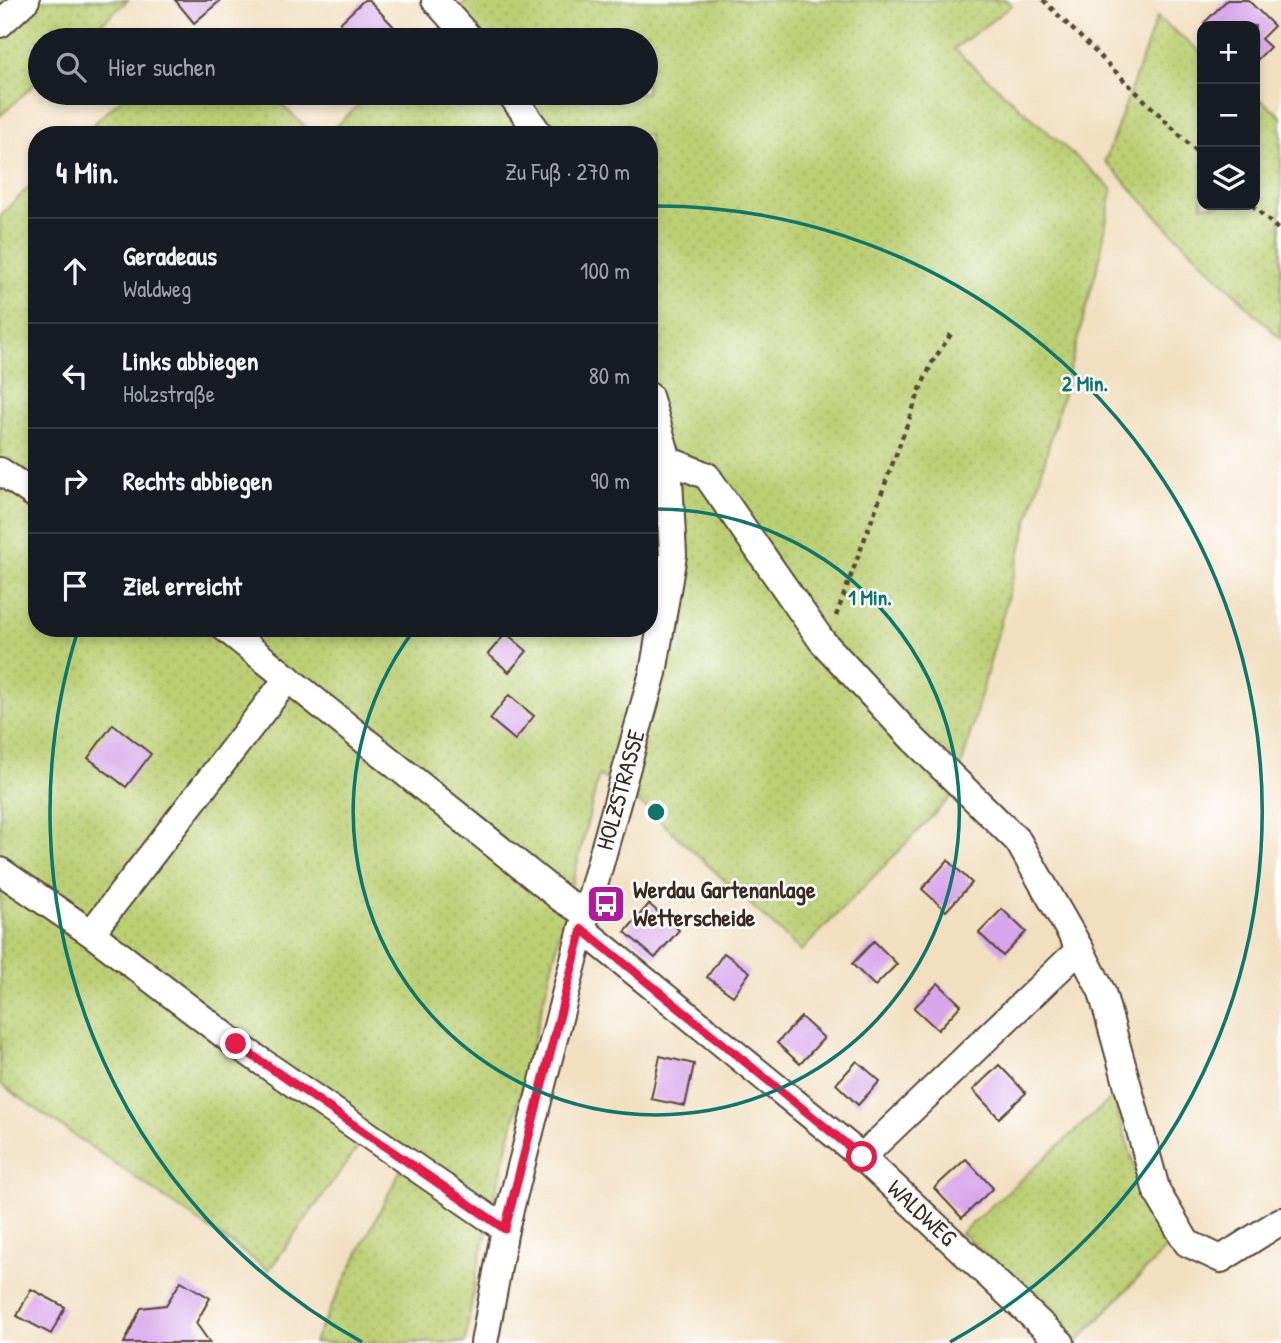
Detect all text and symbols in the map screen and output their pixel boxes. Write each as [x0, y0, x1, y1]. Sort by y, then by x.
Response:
map controls [1197, 21, 1260, 210]
button: + [1197, 21, 1260, 84]
search box [28, 28, 658, 105]
icon: search [52, 48, 90, 86]
text: Hier suchen [108, 49, 216, 84]
button: − [1197, 84, 1260, 147]
button: layers [1197, 147, 1260, 210]
text: 4 Min. [56, 152, 119, 192]
text: Zu Fuß · 270 m [505, 156, 630, 187]
text: Geradeaus [123, 238, 217, 273]
icon: ahead [56, 252, 94, 290]
text: 100 m [580, 255, 630, 286]
text: Waldweg [123, 273, 191, 304]
text: Links abbiegen [123, 343, 259, 378]
icon: left [56, 357, 94, 395]
text: 80 m [589, 360, 630, 391]
text: 2 Min. [1062, 369, 1108, 398]
text: Holzstraße [123, 378, 215, 409]
icon: right [56, 462, 94, 500]
text: Rechts abbiegen [123, 463, 273, 498]
text: 90 m [590, 465, 630, 496]
icon: arrive [56, 567, 94, 605]
text: Ziel erreicht [123, 568, 242, 603]
text: 1 Min. [848, 583, 892, 612]
street label: HOLZSTRASSE [588, 726, 652, 853]
centre of rings [644, 800, 668, 824]
place label: Werdau Gartenanlage Wetterscheide [633, 873, 816, 933]
bus stop icon: Werdau Gartenanlage Wetterscheide [585, 883, 627, 925]
route end [220, 1028, 251, 1059]
route start [846, 1141, 877, 1172]
street label: WALDWEG [881, 1172, 964, 1253]

